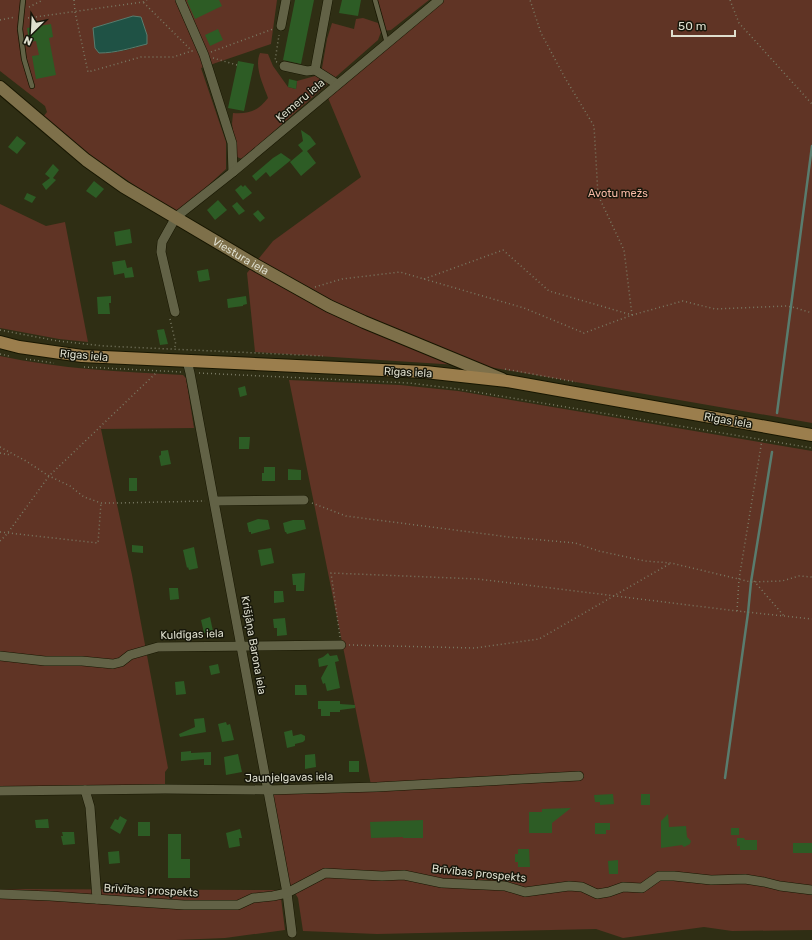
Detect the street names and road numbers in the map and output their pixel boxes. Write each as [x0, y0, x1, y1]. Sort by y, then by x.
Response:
street label: Ķemeru iela [273, 76, 327, 124]
street label: Viestura iela [210, 235, 271, 278]
street label: Rīgas iela [59, 347, 109, 364]
street label: Rīgas iela [383, 365, 432, 380]
street label: Rīgas iela [703, 410, 753, 431]
street label: Krišjāņa Barona iela [238, 595, 269, 696]
street label: Kuldīgas iela [160, 627, 224, 642]
street label: Jaunjelgavas iela [245, 770, 333, 785]
street label: Brīvības prospekts [431, 862, 527, 885]
street label: Brīvības prospekts [103, 882, 199, 899]

